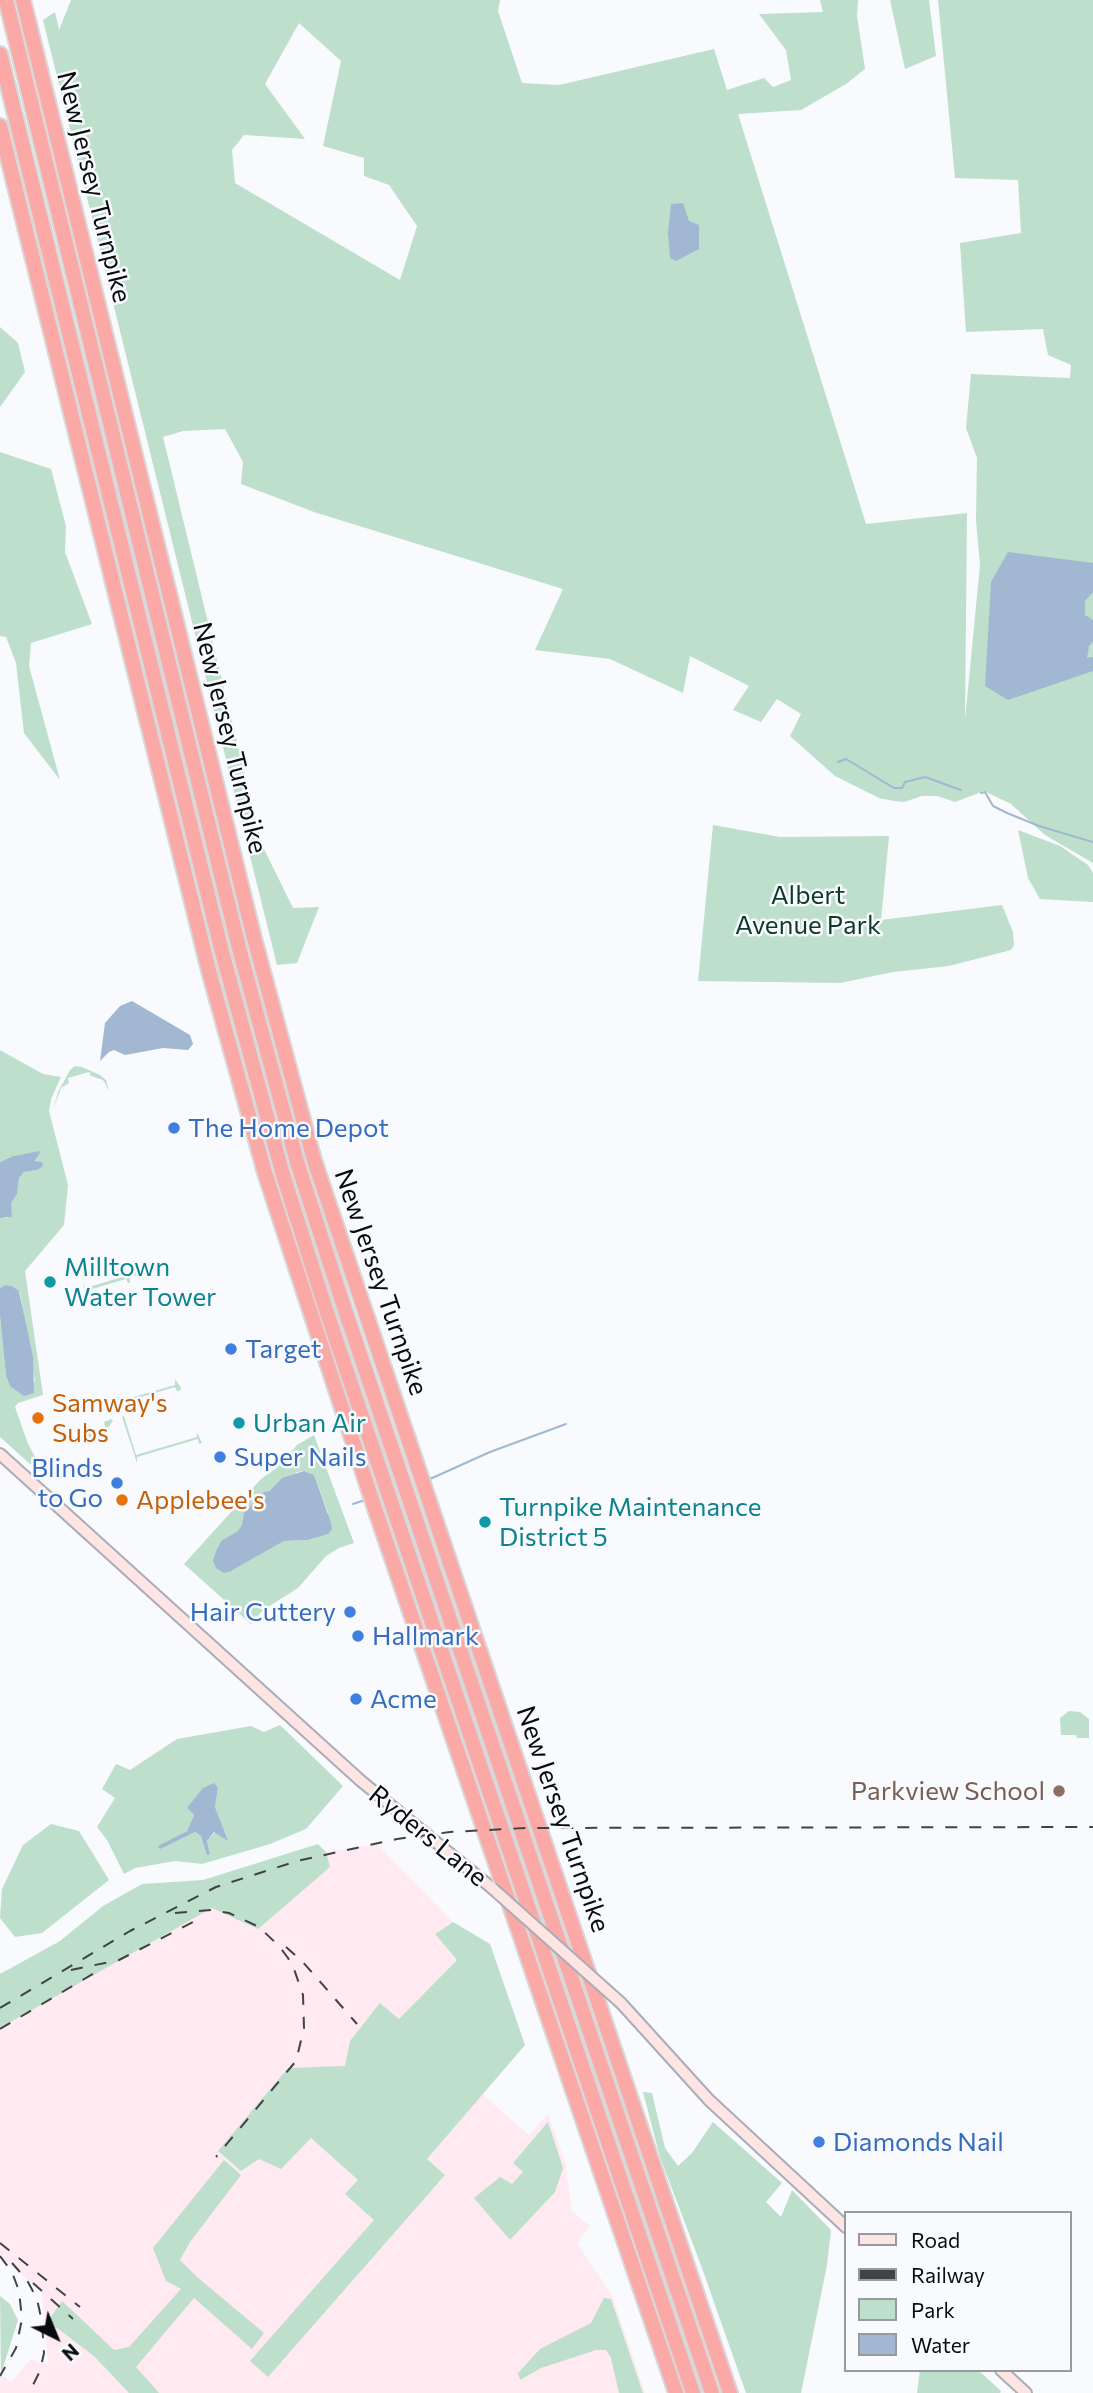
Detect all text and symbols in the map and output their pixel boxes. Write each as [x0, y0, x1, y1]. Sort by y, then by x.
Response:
street label: New Jersey Turnpike [50, 68, 138, 306]
street label: New Jersey Turnpike [186, 619, 274, 857]
park label: Albert Avenue Park [735, 879, 881, 940]
place label: The Home Depot [188, 1112, 389, 1144]
marker: The Home Depot [166, 1120, 182, 1136]
street label: New Jersey Turnpike [328, 1165, 434, 1399]
place label: Milltown Water Tower [64, 1251, 216, 1312]
marker: Milltown Water Tower [42, 1274, 58, 1290]
place label: Target [245, 1333, 321, 1365]
marker: Target [223, 1341, 239, 1357]
place label: Samway's Subs [52, 1387, 168, 1448]
place label: Urban Air [253, 1407, 366, 1439]
marker: Samway's Subs [30, 1410, 46, 1426]
marker: Urban Air [231, 1415, 247, 1431]
place label: Super Nails [234, 1441, 367, 1473]
marker: Super Nails [212, 1449, 228, 1465]
place label: Blinds to Go [31, 1452, 103, 1514]
marker: Blinds to Go [109, 1475, 125, 1491]
place label: Applebee's [136, 1484, 265, 1516]
place label: Turnpike Maintenance District 5 [499, 1491, 762, 1552]
marker: Applebee's [114, 1492, 130, 1508]
marker: Turnpike Maintenance District 5 [477, 1514, 493, 1530]
place label: Hair Cuttery [190, 1596, 336, 1628]
marker: Hair Cuttery [342, 1604, 358, 1620]
place label: Hallmark [372, 1620, 479, 1652]
marker: Hallmark [350, 1628, 366, 1644]
place label: Acme [370, 1683, 437, 1715]
marker: Acme [348, 1691, 364, 1707]
street label: New Jersey Turnpike [510, 1702, 616, 1936]
place label: Parkview School [851, 1775, 1045, 1807]
street label: Ryders Lane [363, 1779, 493, 1893]
marker: Parkview School [1051, 1783, 1067, 1799]
place label: Diamonds Nail [833, 2126, 1004, 2158]
marker: Diamonds Nail [811, 2134, 827, 2150]
legend [844, 2211, 1072, 2372]
text: Road [911, 2227, 960, 2252]
text: Railway [911, 2262, 985, 2287]
text: Park [911, 2297, 955, 2322]
north arrow [21, 2302, 91, 2372]
text: Water [911, 2332, 970, 2357]
text: N [58, 2339, 84, 2366]

